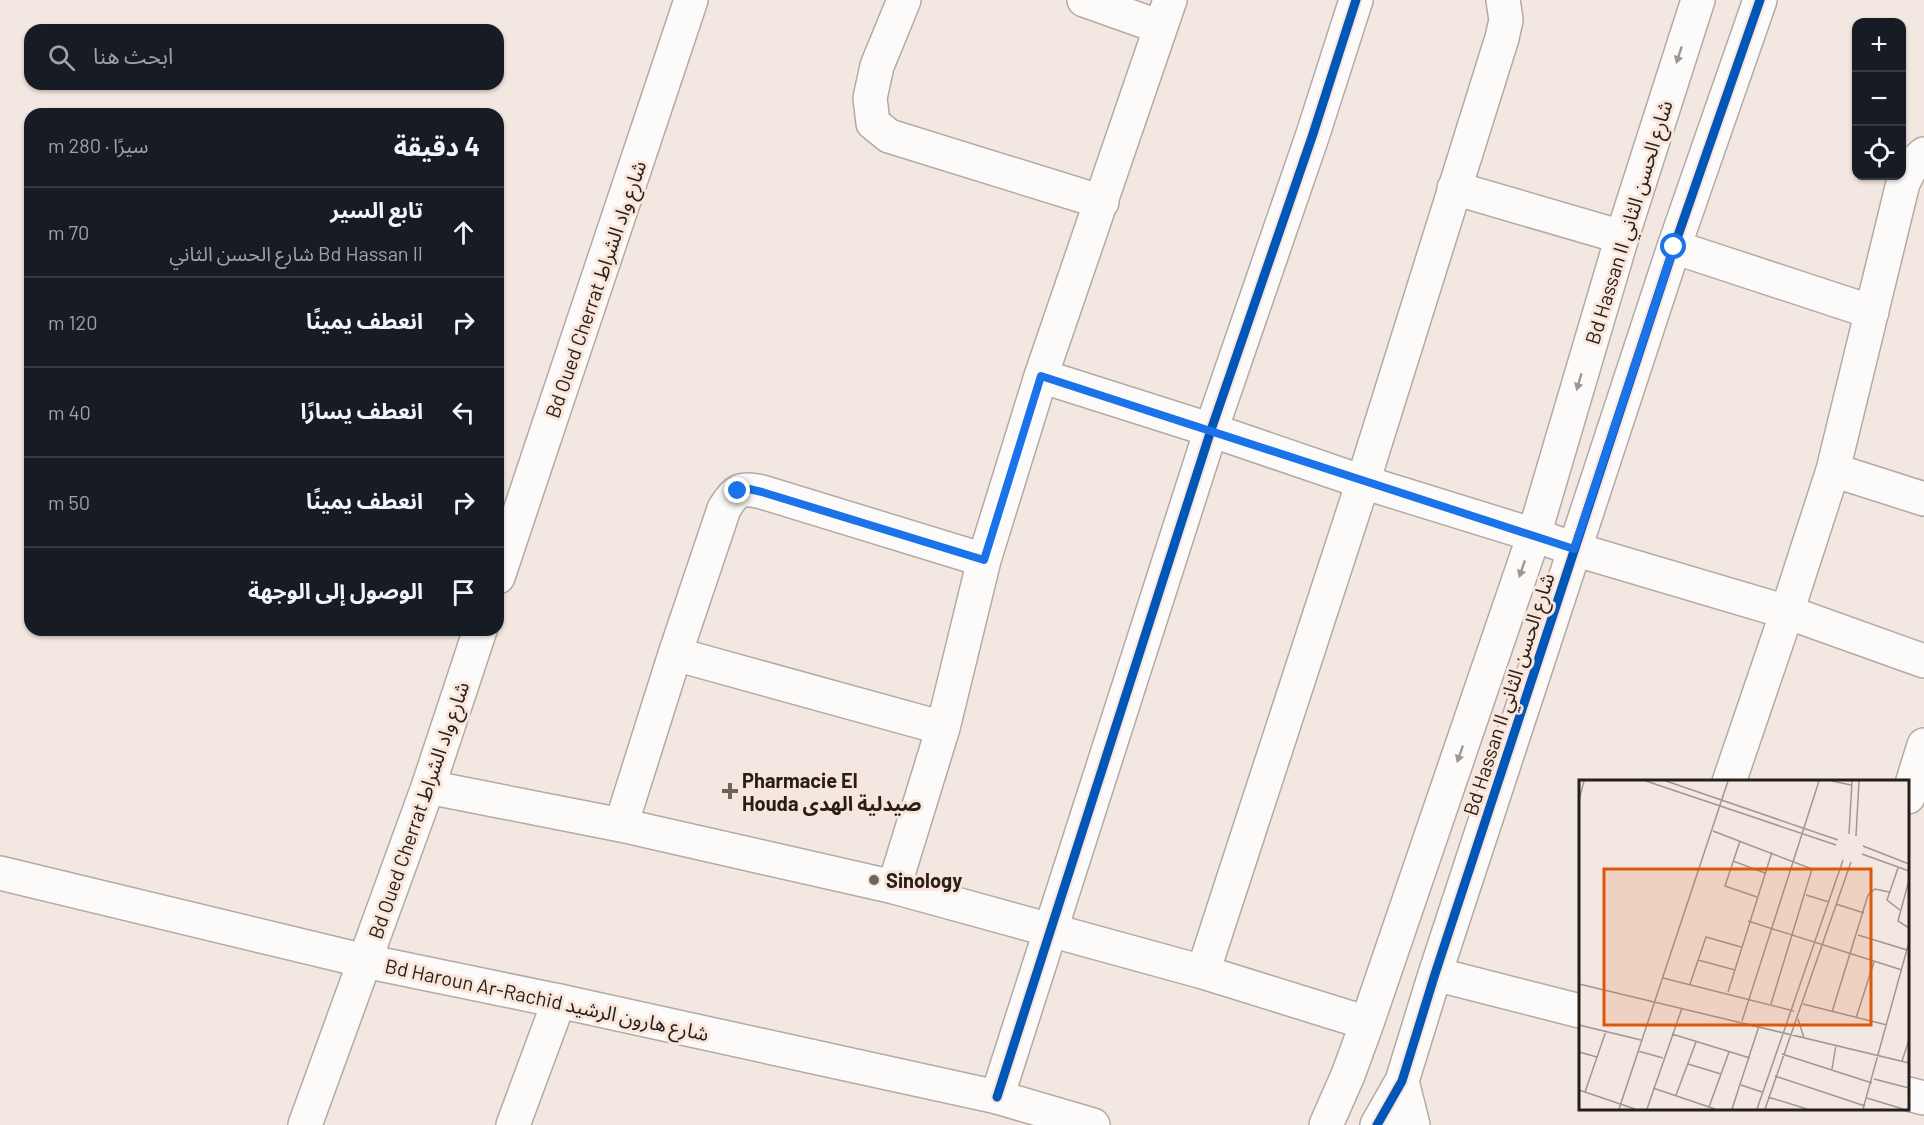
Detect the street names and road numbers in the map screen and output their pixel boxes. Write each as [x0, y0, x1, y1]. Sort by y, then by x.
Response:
street label: Bd Hassan II شارع الحسن الثاني [1579, 97, 1681, 348]
street label: Bd Oued Cherrat شارع واد الشراط [540, 157, 654, 422]
street label: Bd Hassan II شارع الحسن الثاني [1457, 570, 1563, 820]
street label: Bd Oued Cherrat شارع واد الشراط [363, 678, 477, 943]
street label: Bd Haroun Ar-Rachid شارع هارون الرشيد [382, 953, 711, 1049]

